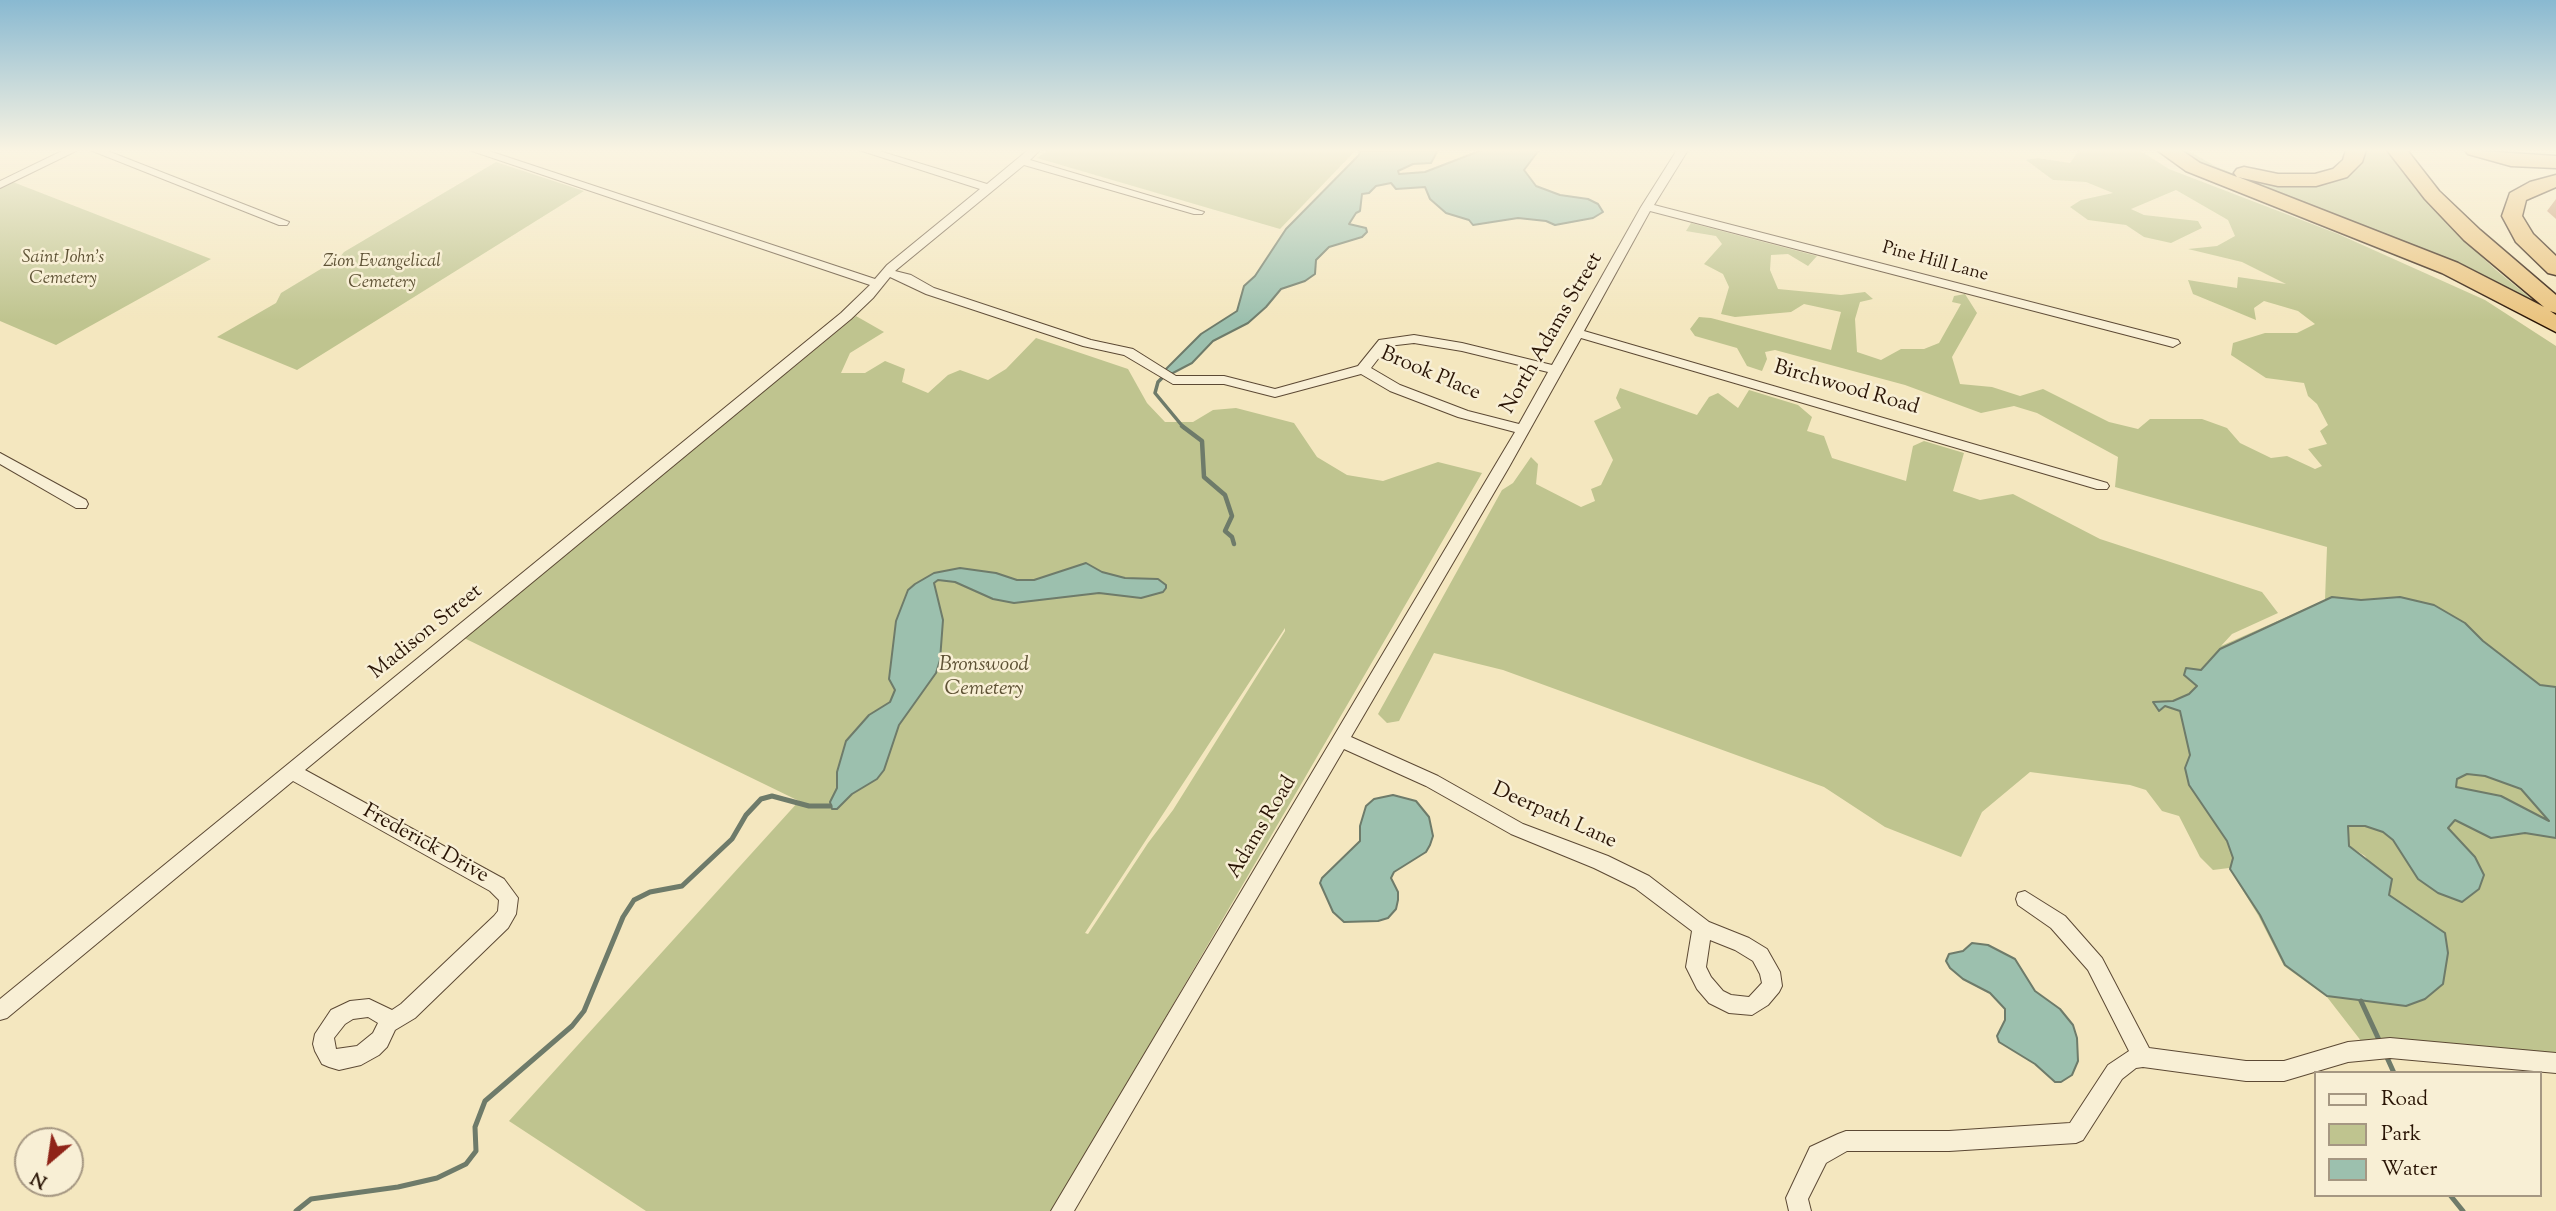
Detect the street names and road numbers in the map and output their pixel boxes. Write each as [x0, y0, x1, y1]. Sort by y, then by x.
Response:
street label: Pine Hill Lane [1880, 238, 1990, 288]
street label: North Adams Street [1497, 249, 1609, 419]
street label: Brook Place [1376, 343, 1484, 407]
street label: Birchwood Road [1770, 356, 1922, 422]
street label: Madison Street [366, 580, 488, 686]
street label: Adams Road [1223, 772, 1303, 884]
street label: Deerpath Lane [1488, 778, 1620, 856]
street label: Frederick Drive [358, 800, 492, 890]

